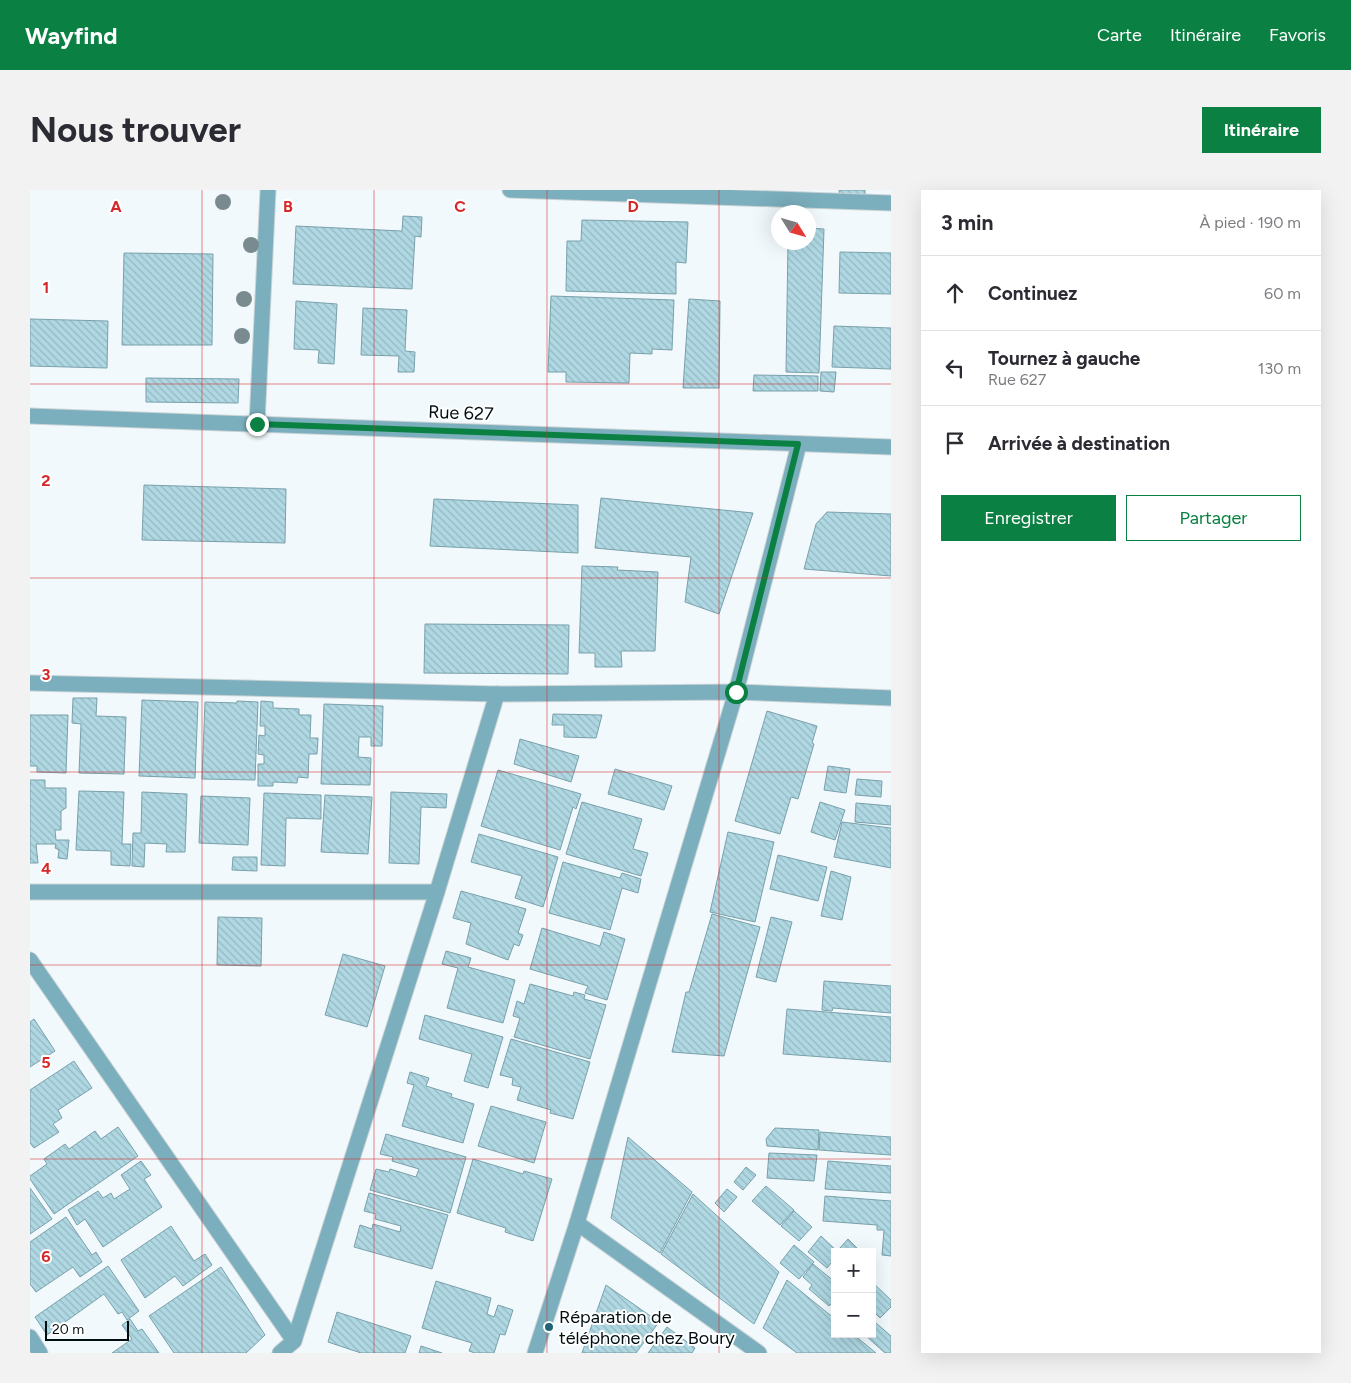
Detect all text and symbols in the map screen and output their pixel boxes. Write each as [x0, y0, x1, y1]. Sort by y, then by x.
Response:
text: Wayfind [25, 21, 118, 50]
text: Carte [1097, 24, 1142, 46]
text: Itinéraire [1170, 24, 1241, 46]
text: Favoris [1269, 24, 1326, 46]
button: Itinéraire [1202, 107, 1321, 153]
text: Nous trouver [30, 109, 241, 151]
text: A [110, 197, 122, 216]
text: B [283, 197, 293, 216]
text: C [454, 197, 466, 216]
text: D [627, 197, 639, 216]
north arrow [771, 205, 816, 250]
text: 3 min [941, 210, 993, 235]
text: À pied · 190 m [1199, 213, 1301, 232]
text: 1 [43, 278, 49, 297]
icon: ahead [941, 279, 969, 307]
text: Continuez [988, 282, 1077, 305]
text: 60 m [1264, 284, 1301, 303]
text: Tournez à gauche [988, 347, 1140, 370]
icon: left [941, 354, 969, 382]
text: 130 m [1258, 359, 1301, 378]
text: Rue 627 [988, 370, 1046, 389]
street label: Rue 627 [428, 401, 494, 425]
route end [246, 413, 269, 436]
icon: arrive [941, 429, 969, 457]
text: Arrivée à destination [988, 432, 1170, 455]
text: 2 [41, 471, 51, 490]
button: Enregistrer [941, 495, 1116, 541]
button: Partager [1126, 495, 1301, 541]
text: 3 [42, 665, 51, 684]
route start [725, 681, 748, 704]
text: 4 [41, 859, 51, 878]
text: 5 [41, 1053, 51, 1072]
text: 6 [41, 1247, 51, 1266]
map controls [831, 1248, 876, 1338]
button: + [831, 1248, 876, 1293]
button: − [831, 1293, 876, 1338]
place label: Réparation de téléphone chez Boury [559, 1306, 735, 1349]
scale bar [45, 1318, 129, 1341]
text: 20 m [52, 1321, 84, 1338]
marker: Réparation de téléphone chez Boury [543, 1321, 555, 1333]

